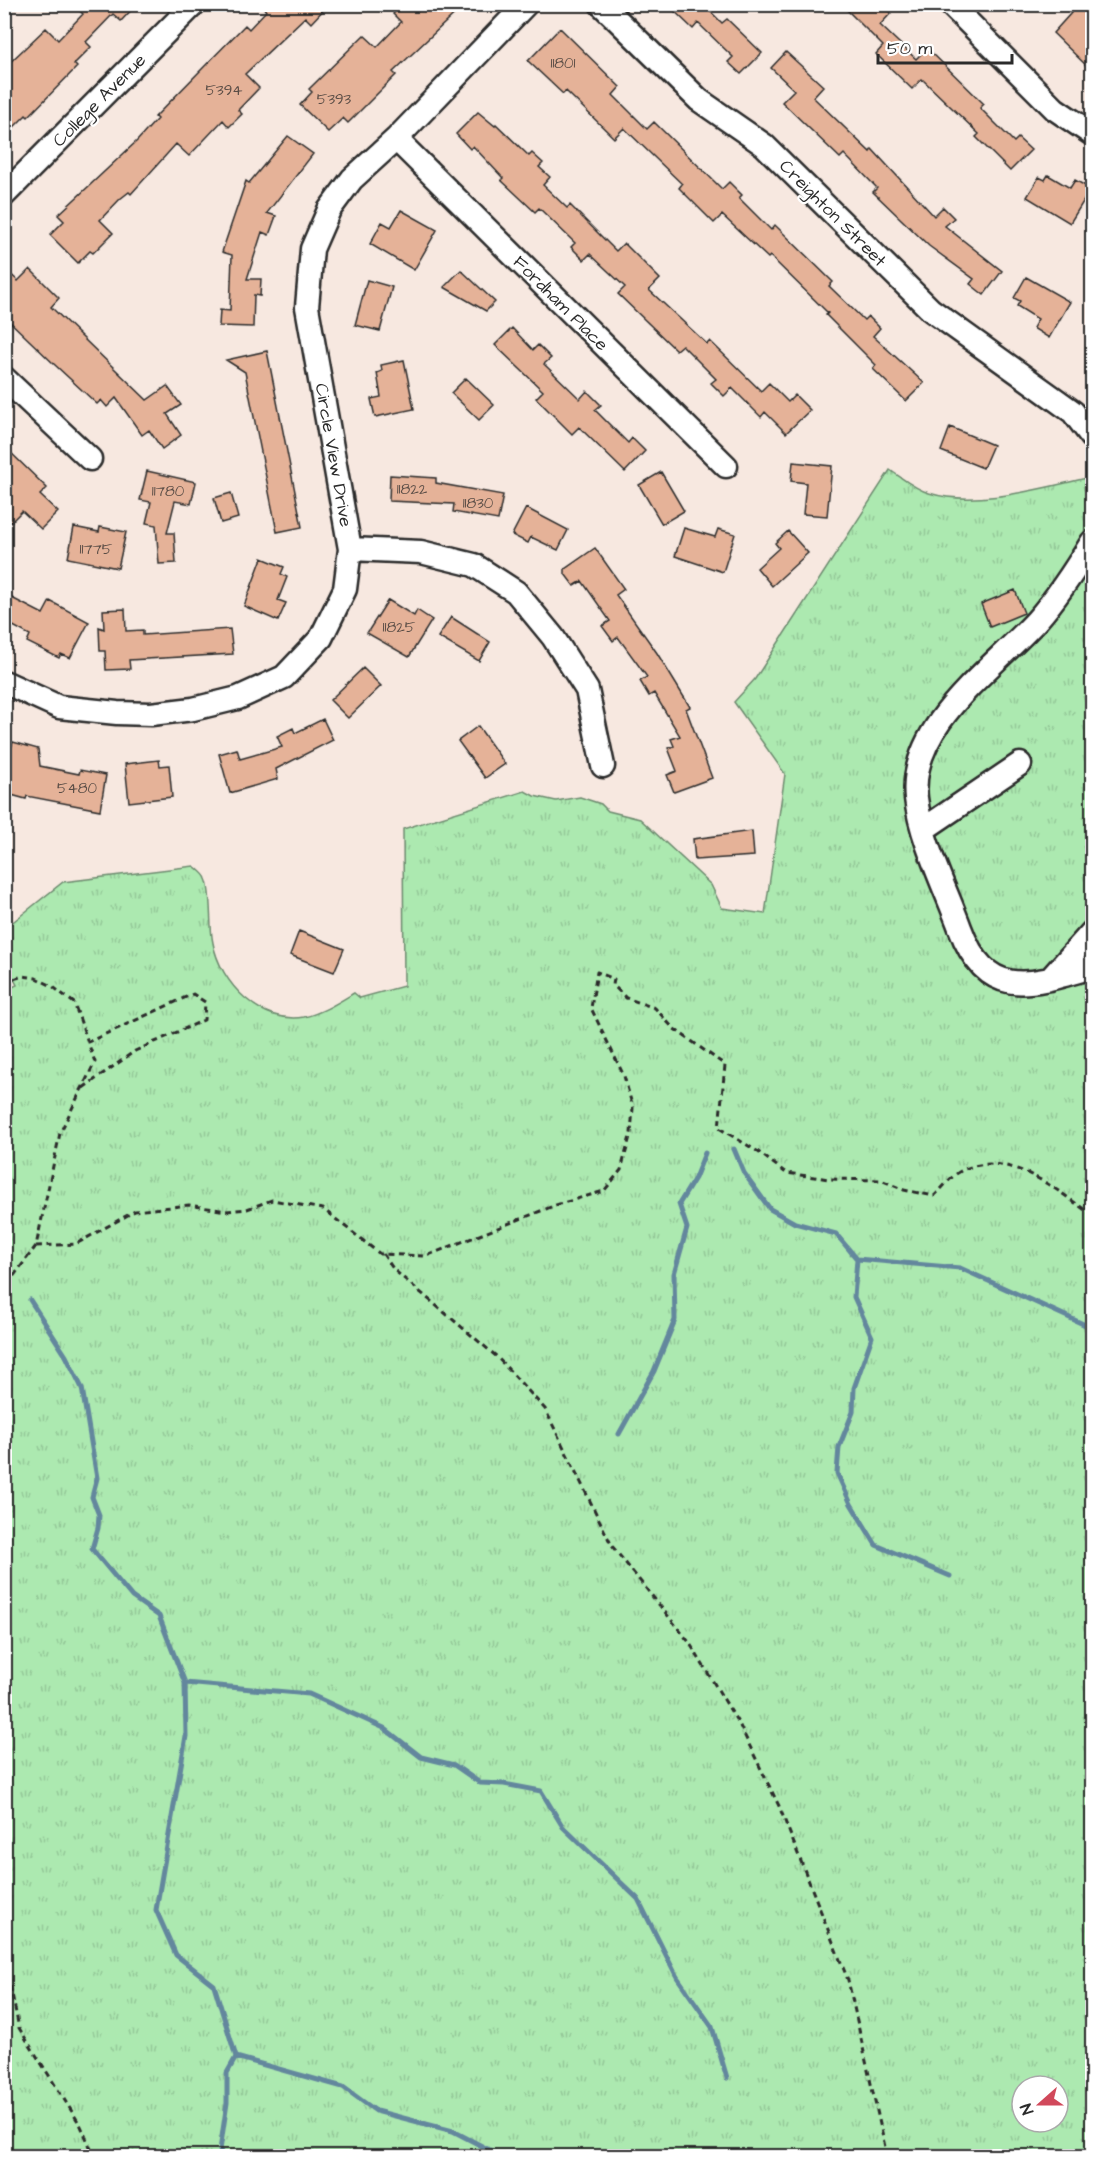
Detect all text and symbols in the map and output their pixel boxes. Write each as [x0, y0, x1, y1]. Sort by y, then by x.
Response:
scale bar [878, 27, 1012, 65]
text: 50 m [887, 36, 932, 61]
street label: College Avenue [47, 48, 153, 153]
house number: 11801 [551, 53, 576, 74]
house number: 5394 [205, 80, 243, 101]
house number: 5393 [317, 89, 352, 110]
street label: Creighton Street [773, 154, 892, 274]
street label: Fordham Place [507, 250, 614, 357]
street label: Circle View Drive [309, 381, 358, 529]
house number: 11822 [397, 479, 428, 500]
house number: 11780 [152, 481, 185, 502]
house number: 11830 [463, 493, 494, 514]
house number: 11775 [80, 539, 113, 560]
house number: 11825 [383, 617, 416, 638]
house number: 5480 [57, 778, 98, 799]
north arrow [1010, 2074, 1070, 2134]
text: N [1015, 2100, 1039, 2118]

